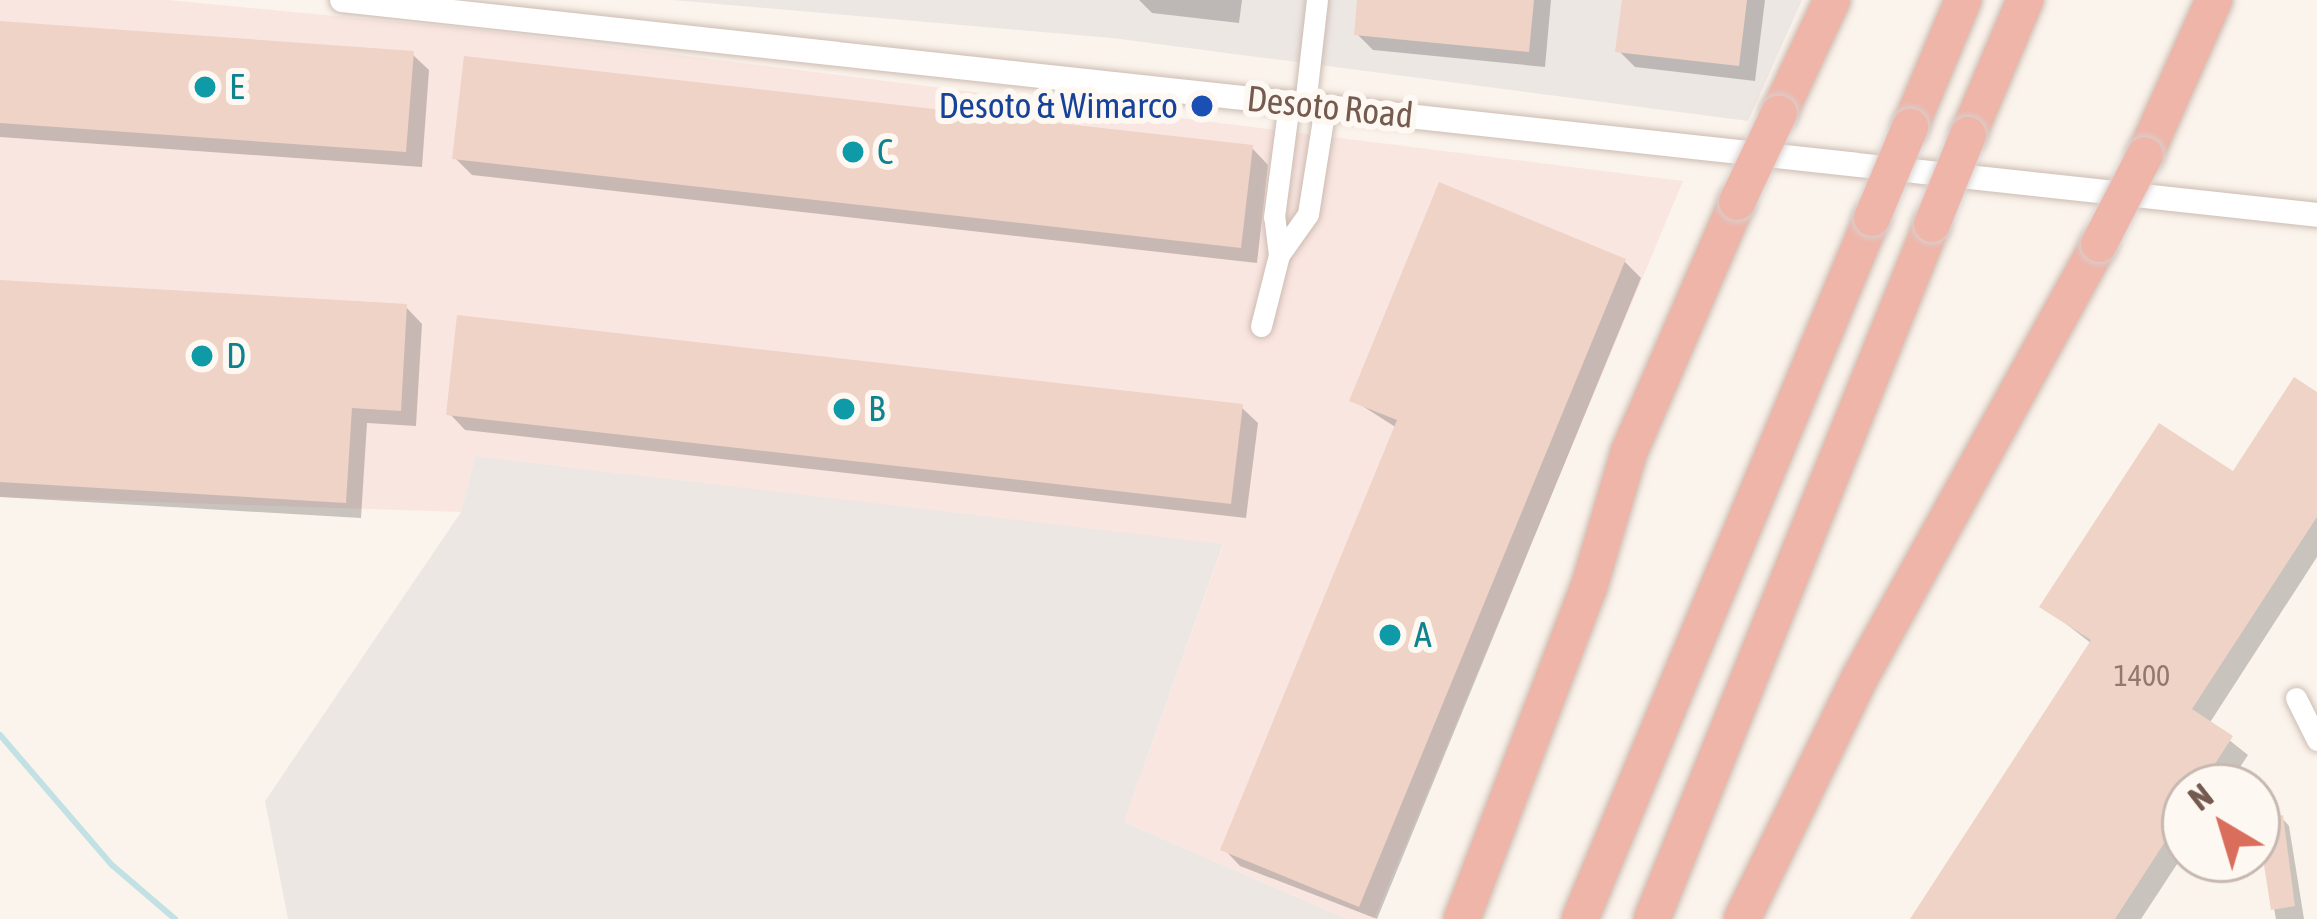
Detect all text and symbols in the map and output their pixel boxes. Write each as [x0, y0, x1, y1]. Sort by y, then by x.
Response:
place label: E [229, 65, 244, 109]
marker: E [192, 74, 218, 100]
street label: Desoto Road [1245, 77, 1415, 137]
place label: Desoto & Wimarco [938, 84, 1178, 128]
marker: Desoto & Wimarco [1189, 93, 1215, 119]
place label: C [877, 130, 893, 174]
marker: C [840, 139, 866, 165]
place label: D [226, 334, 246, 378]
marker: D [189, 343, 215, 369]
place label: B [868, 387, 885, 431]
marker: B [831, 396, 857, 422]
place label: A [1414, 613, 1432, 657]
marker: A [1377, 622, 1403, 648]
house number: 1400 [2114, 657, 2170, 693]
north arrow [2161, 763, 2281, 883]
text: N [2181, 776, 2220, 818]

